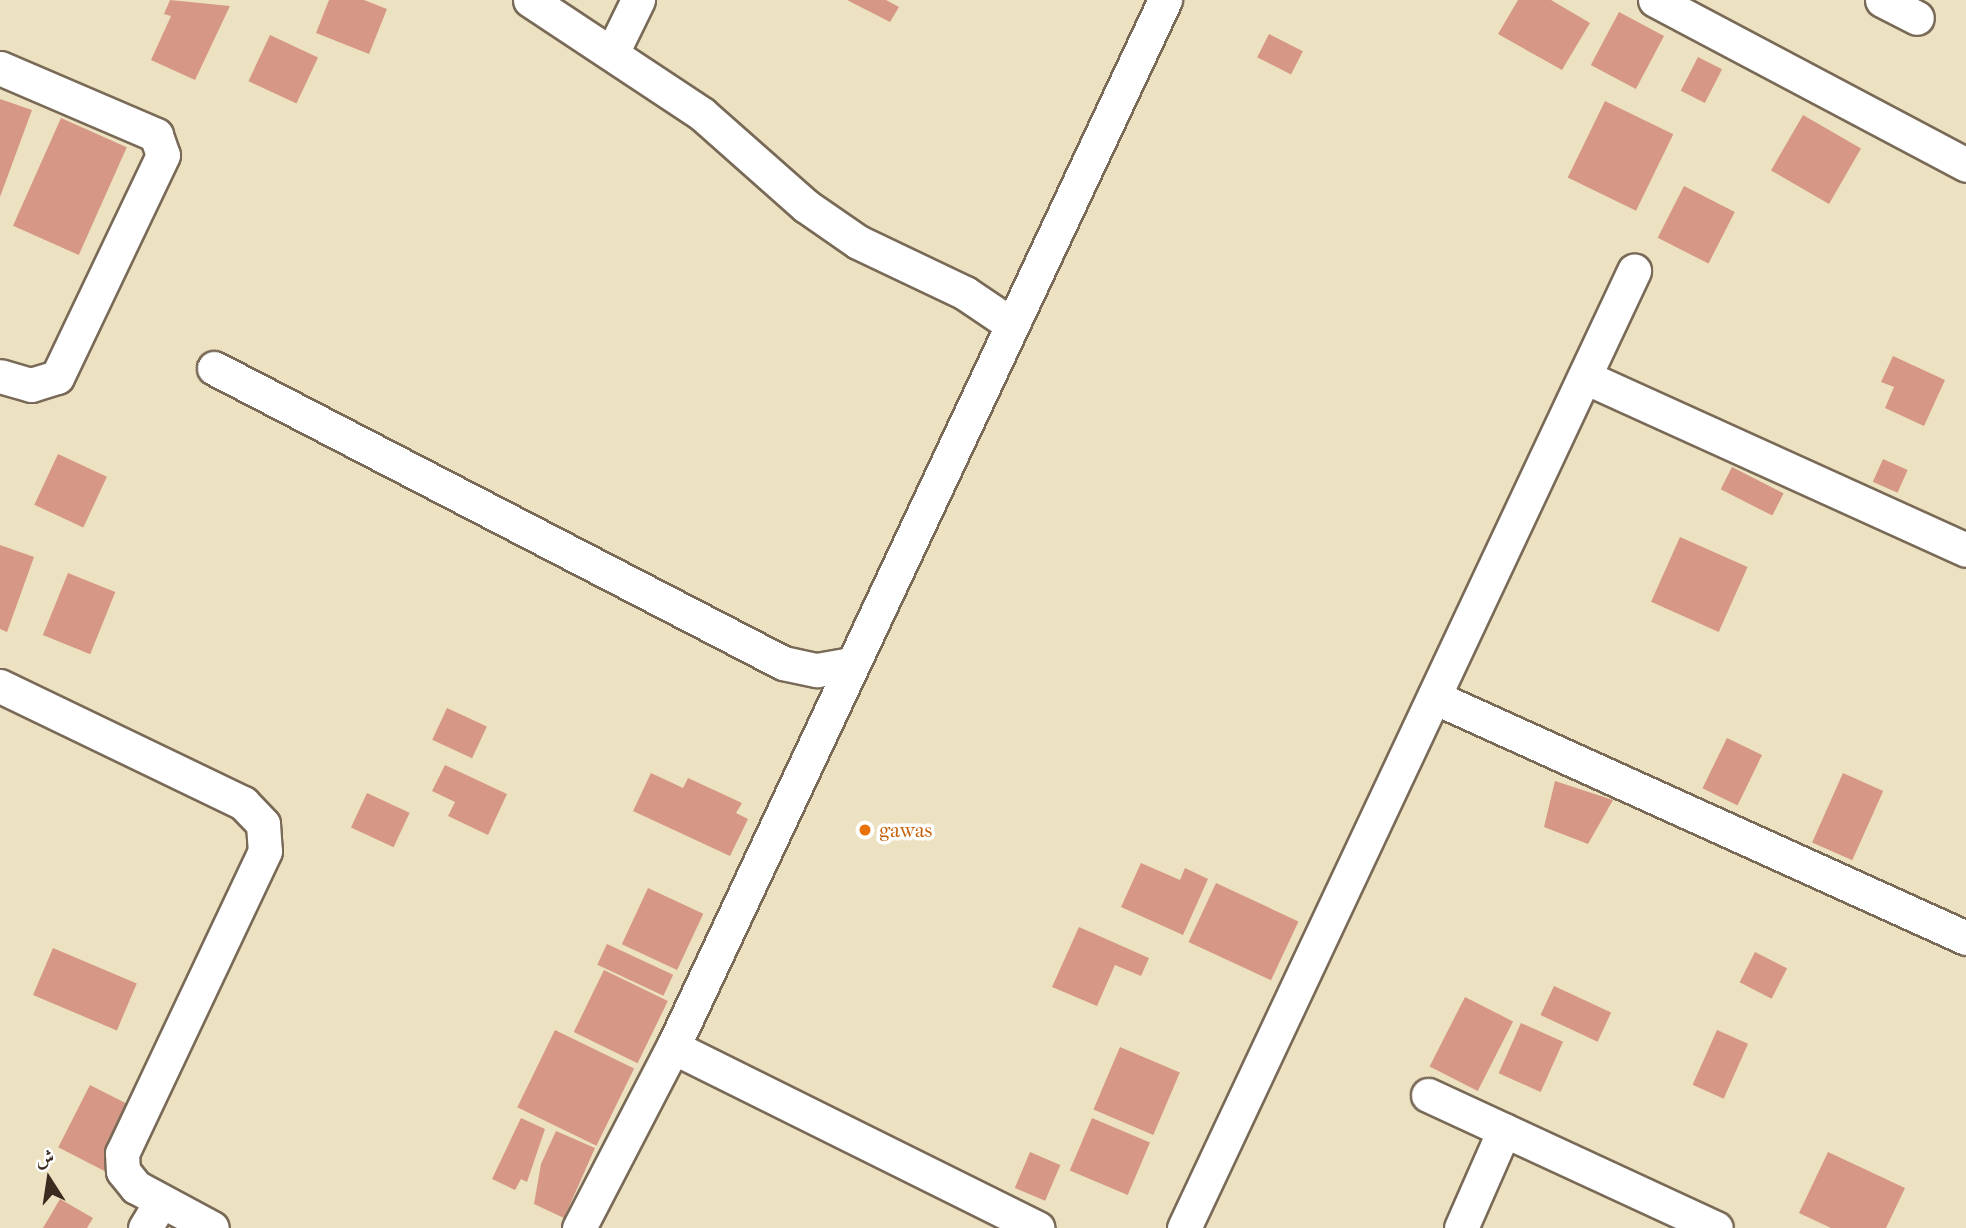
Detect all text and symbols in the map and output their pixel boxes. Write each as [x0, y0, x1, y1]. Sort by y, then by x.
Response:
place label: gawas [879, 817, 932, 843]
marker: gawas [857, 822, 873, 838]
north arrow [14, 1144, 84, 1214]
text: ش [33, 1146, 56, 1171]

